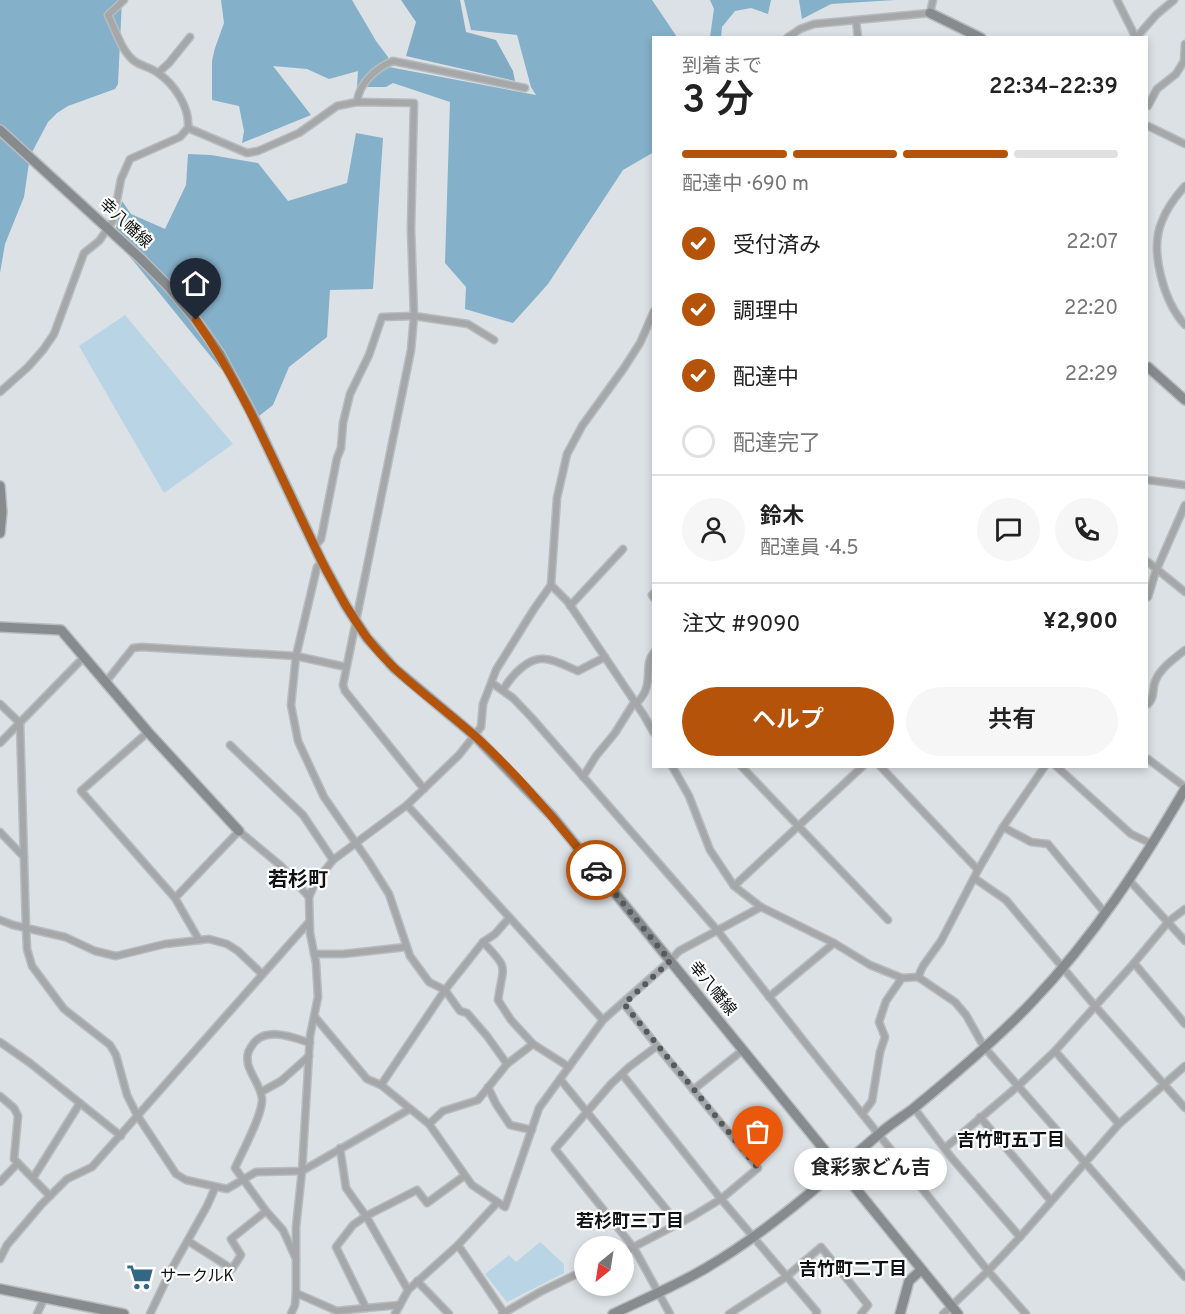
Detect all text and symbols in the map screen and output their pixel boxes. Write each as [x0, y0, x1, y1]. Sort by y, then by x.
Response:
text: 到着まで [682, 54, 762, 80]
text: 22:34–22:39 [989, 74, 1118, 101]
text: 3 分 [682, 78, 754, 127]
text: 配達中 · 690 m [682, 172, 809, 198]
street label: 幸八幡線 [95, 195, 155, 253]
icon: check [682, 227, 715, 260]
text: 22:07 [1066, 230, 1118, 256]
text: 受付済み [733, 233, 821, 260]
pin [170, 258, 221, 320]
icon: home [179, 267, 212, 300]
icon: check [682, 293, 715, 326]
text: 22:20 [1064, 296, 1118, 322]
text: 調理中 [733, 299, 799, 326]
icon: check [682, 359, 715, 392]
text: 22:29 [1065, 362, 1118, 388]
text: 配達中 [733, 365, 799, 392]
text: 配達完了 [733, 431, 821, 458]
button: person [682, 498, 745, 561]
button: chat [977, 498, 1040, 561]
button: phone [1055, 498, 1118, 561]
text: 鈴木 [760, 504, 804, 531]
text: 配達員 · 4.5 [760, 536, 859, 562]
text: ¥2,900 [1043, 609, 1118, 636]
text: 注文 #9090 [682, 612, 800, 639]
button: ヘルプ [682, 687, 894, 756]
button: 共有 [906, 687, 1118, 756]
courier [566, 840, 626, 900]
icon: car [580, 854, 613, 887]
district label: 若杉町 [268, 868, 328, 894]
street label: 幸八幡線 [684, 958, 740, 1020]
pin [732, 1106, 783, 1168]
icon: bag [741, 1115, 774, 1148]
district label: 吉竹町五丁目 [957, 1130, 1065, 1153]
callout: 食彩家どん吉 [794, 1147, 947, 1189]
text: 食彩家どん吉 [811, 1156, 931, 1182]
district label: 若杉町三丁目 [576, 1211, 684, 1234]
north arrow [574, 1236, 634, 1296]
map controls [574, 1236, 634, 1296]
district label: 吉竹町二丁目 [799, 1259, 907, 1282]
supermarket icon: サークルK [125, 1262, 155, 1292]
place label: サークルK [160, 1267, 234, 1287]

